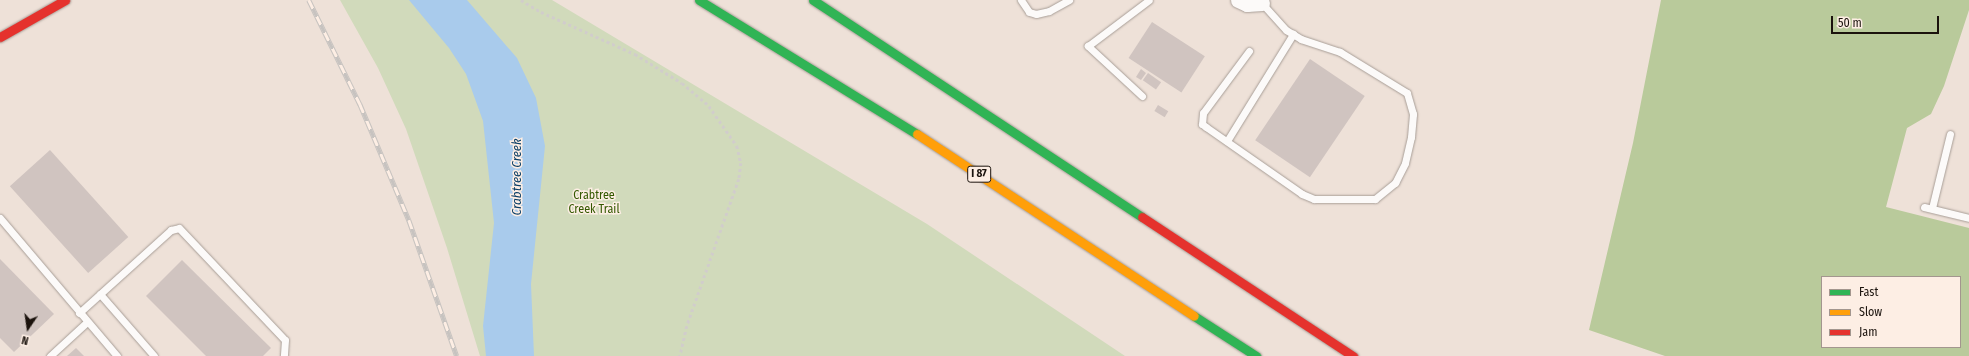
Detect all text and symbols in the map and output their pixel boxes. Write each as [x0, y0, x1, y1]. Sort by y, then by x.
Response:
scale bar [1833, 8, 1941, 34]
text: 50 m [1838, 16, 1862, 30]
water label: Crabtree Creek [509, 139, 525, 215]
road number: I 87 [967, 165, 991, 183]
park label: Crabtree Creek Trail [568, 189, 620, 217]
legend [1821, 276, 1961, 348]
text: Fast [1859, 285, 1878, 299]
text: Slow [1859, 305, 1882, 319]
north arrow [8, 308, 48, 348]
text: Jam [1859, 325, 1877, 339]
text: N [21, 333, 30, 347]

